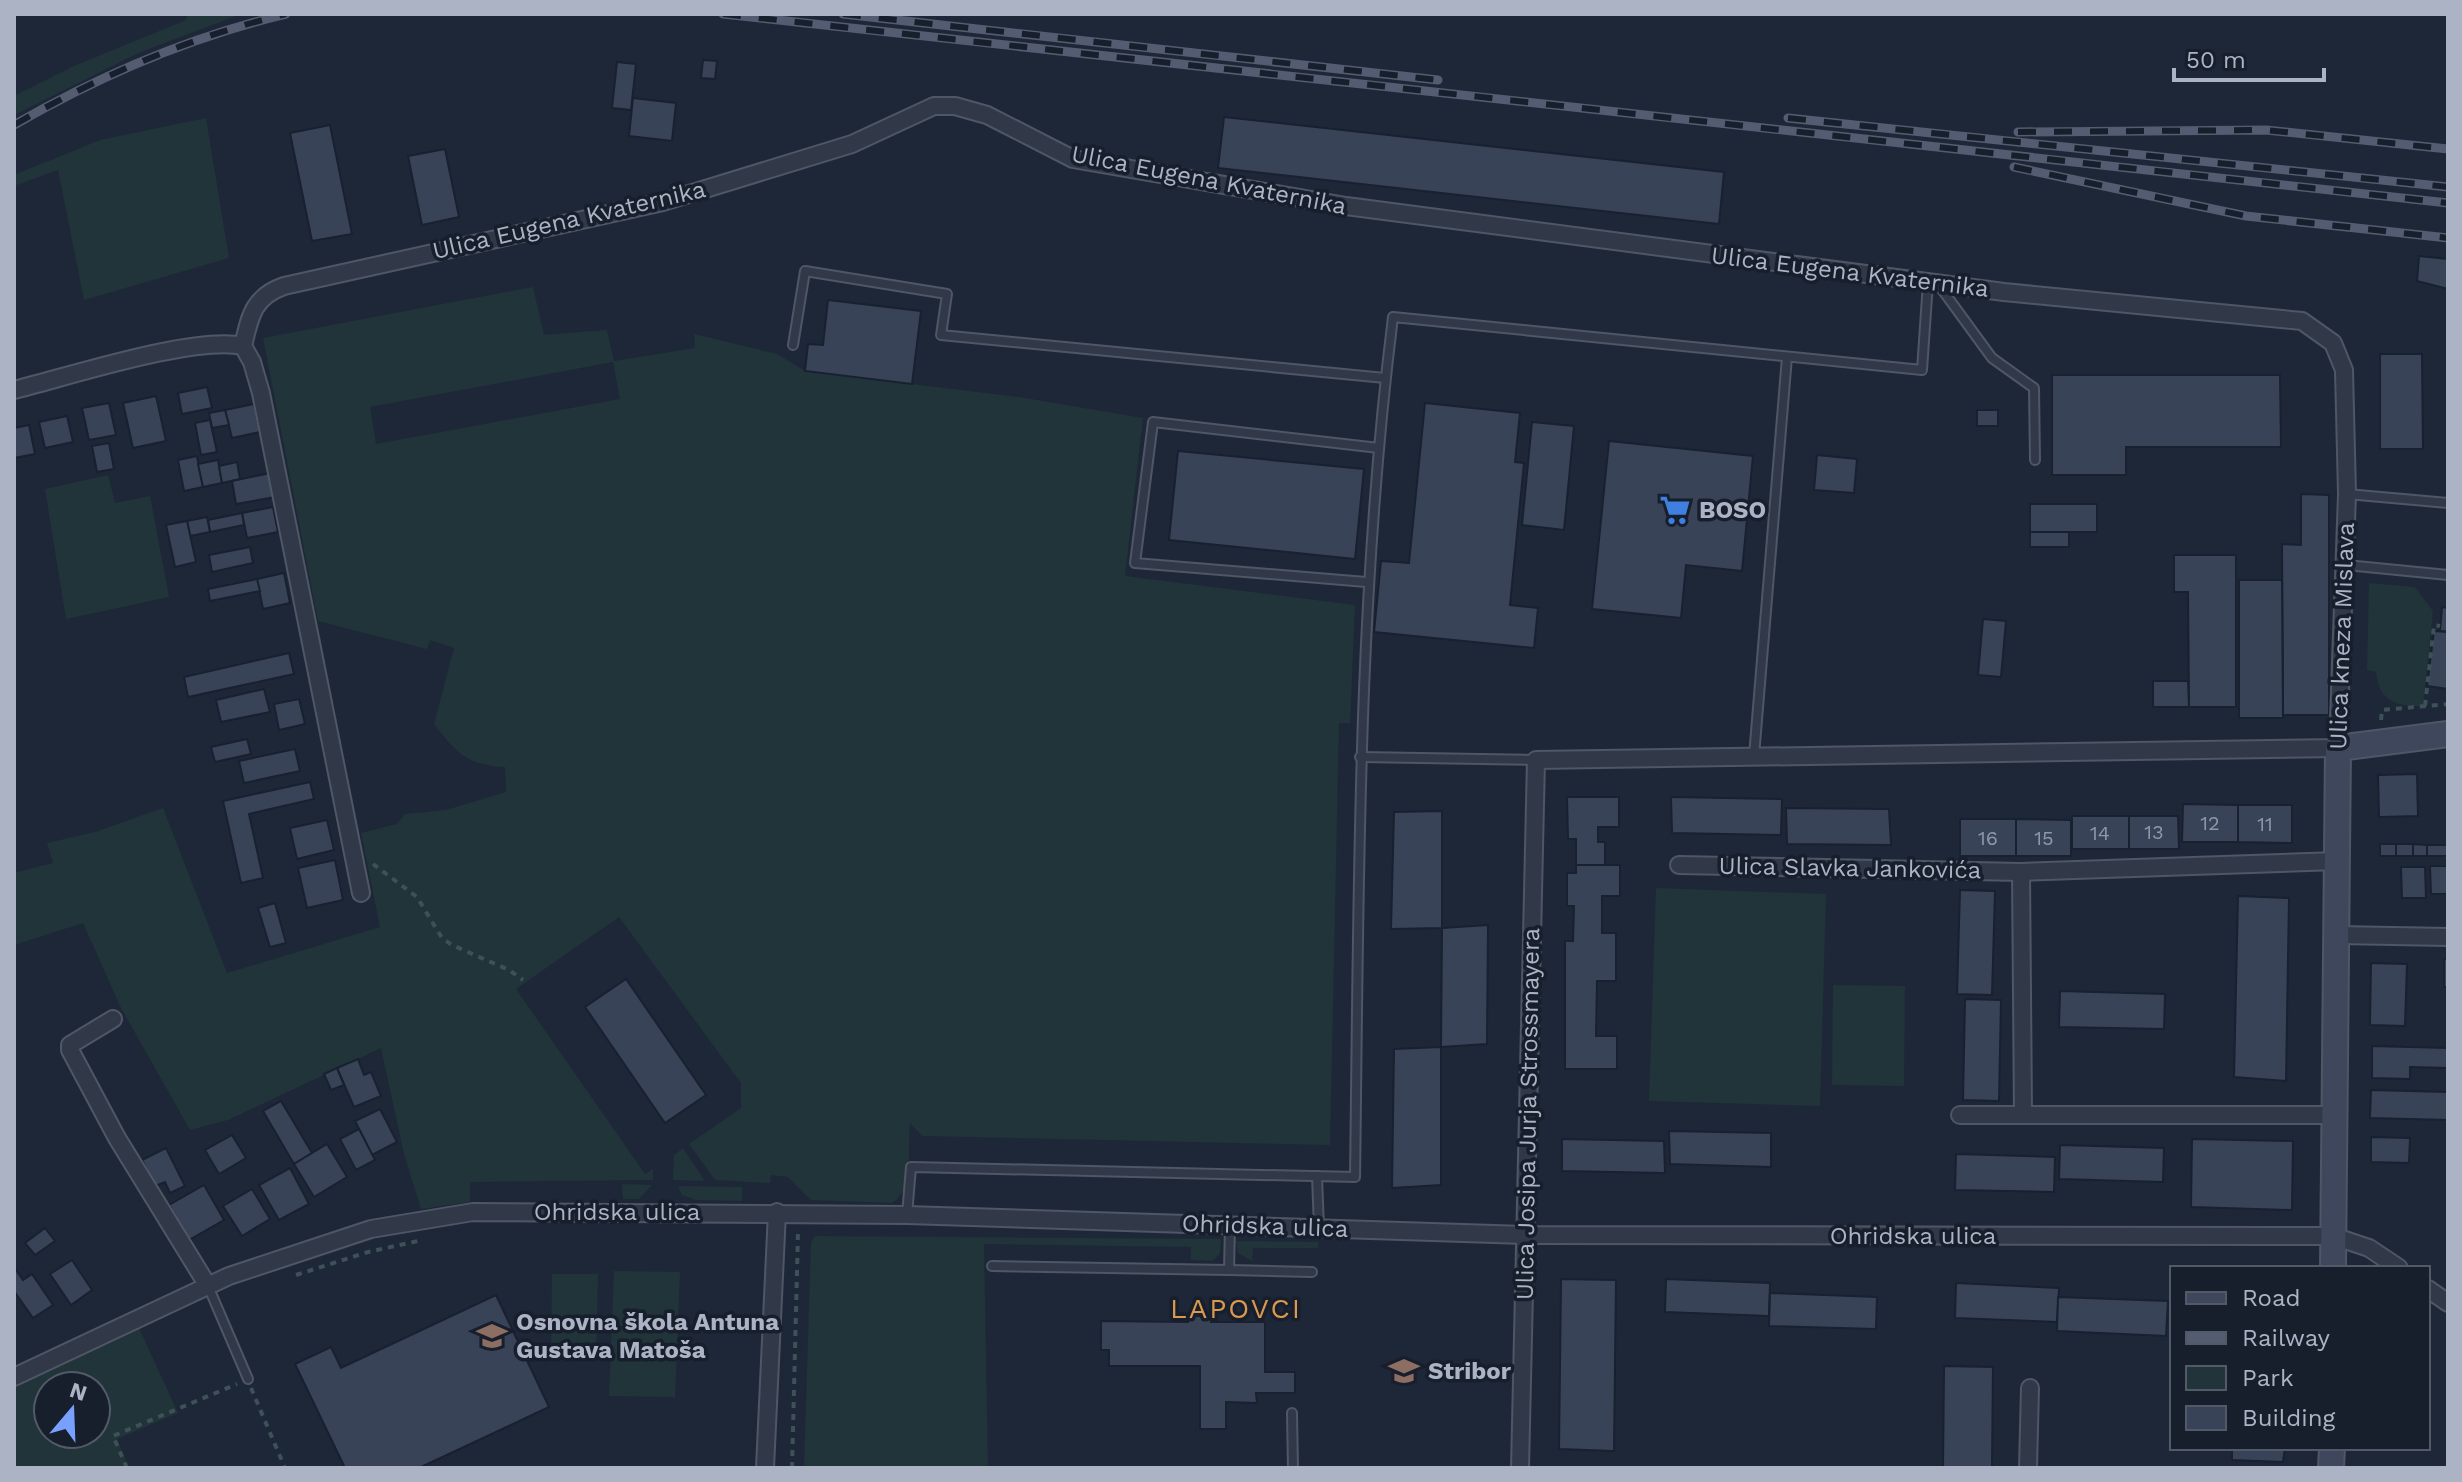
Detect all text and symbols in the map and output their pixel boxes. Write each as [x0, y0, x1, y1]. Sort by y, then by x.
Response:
scale bar [2174, 32, 2324, 82]
text: 50 m [2186, 46, 2246, 74]
street label: Ulica Eugena Kvaternika [1069, 140, 1349, 220]
street label: Ulica Eugena Kvaternika [430, 175, 708, 265]
street label: Ulica Eugena Kvaternika [1710, 241, 1990, 303]
supermarket icon: BOSO [1658, 493, 1692, 527]
place label: BOSO [1699, 496, 1766, 524]
street label: Ulica kneza Mislava [2324, 522, 2360, 750]
house number: 12 [2200, 811, 2220, 835]
house number: 11 [2257, 812, 2273, 836]
house number: 13 [2144, 820, 2164, 844]
house number: 14 [2090, 821, 2110, 845]
house number: 16 [1978, 826, 1998, 850]
house number: 15 [2034, 826, 2054, 850]
street label: Ulica Slavka Jankovića [1718, 852, 1982, 884]
street label: Ulica Josipa Jurja Strossmayera [1511, 928, 1545, 1300]
street label: Ohridska ulica [534, 1198, 700, 1226]
street label: Ohridska ulica [1181, 1209, 1349, 1243]
street label: Ohridska ulica [1830, 1222, 1996, 1250]
legend [2170, 1266, 2430, 1450]
text: Road [2242, 1284, 2301, 1312]
district label: LAPOVCI [1170, 1292, 1302, 1325]
place label: Osnovna škola Antuna Gustava Matoša [516, 1308, 779, 1364]
school or university icon: Osnovna škola Antuna Gustava Matoša [475, 1319, 509, 1353]
text: Railway [2242, 1324, 2331, 1352]
school or university icon: Stribor [1387, 1354, 1421, 1388]
place label: Stribor [1428, 1357, 1512, 1385]
text: Park [2242, 1364, 2294, 1392]
north arrow [32, 1370, 112, 1450]
text: N [67, 1377, 90, 1406]
text: Building [2242, 1404, 2335, 1432]

